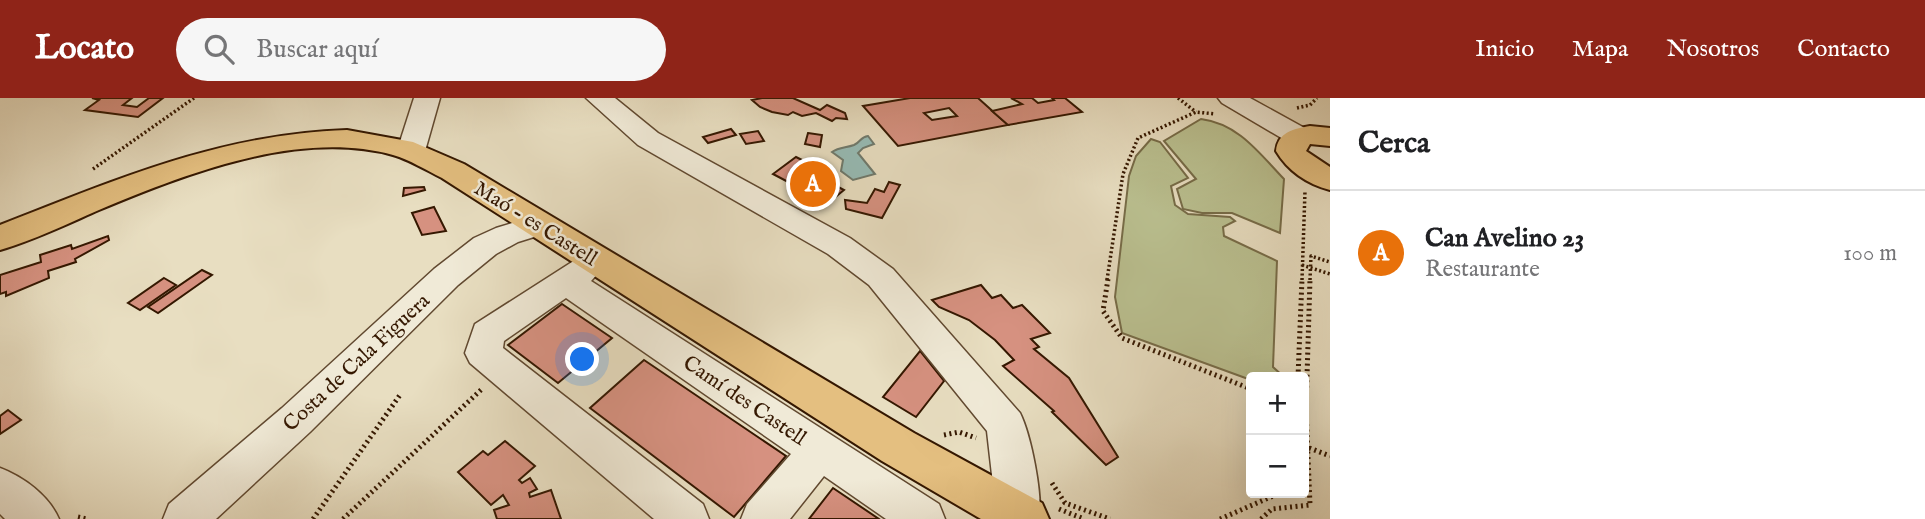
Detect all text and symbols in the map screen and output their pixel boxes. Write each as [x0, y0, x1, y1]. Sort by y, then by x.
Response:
search box [176, 18, 666, 81]
text: Locato [35, 28, 134, 70]
icon: search [200, 30, 238, 68]
text: Buscar aquí [256, 33, 378, 66]
text: Inicio [1475, 34, 1534, 65]
text: Mapa [1572, 34, 1628, 65]
text: Nosotros [1666, 34, 1759, 65]
text: Contacto [1797, 34, 1890, 65]
text: Cerca [1358, 125, 1430, 163]
pin: A [790, 158, 836, 210]
street label: Maó - es Castell [468, 176, 602, 273]
text: Can Avelino 23 [1425, 222, 1584, 255]
text: A [1373, 239, 1389, 268]
text: 100 m [1843, 239, 1897, 268]
text: Restaurante [1425, 255, 1540, 284]
street label: Costa de Cala Figuera [278, 287, 437, 438]
your location [565, 342, 599, 376]
street label: Camí des Castell [677, 350, 811, 453]
map controls [1246, 372, 1309, 498]
button: + [1246, 372, 1309, 435]
button: − [1246, 435, 1309, 498]

